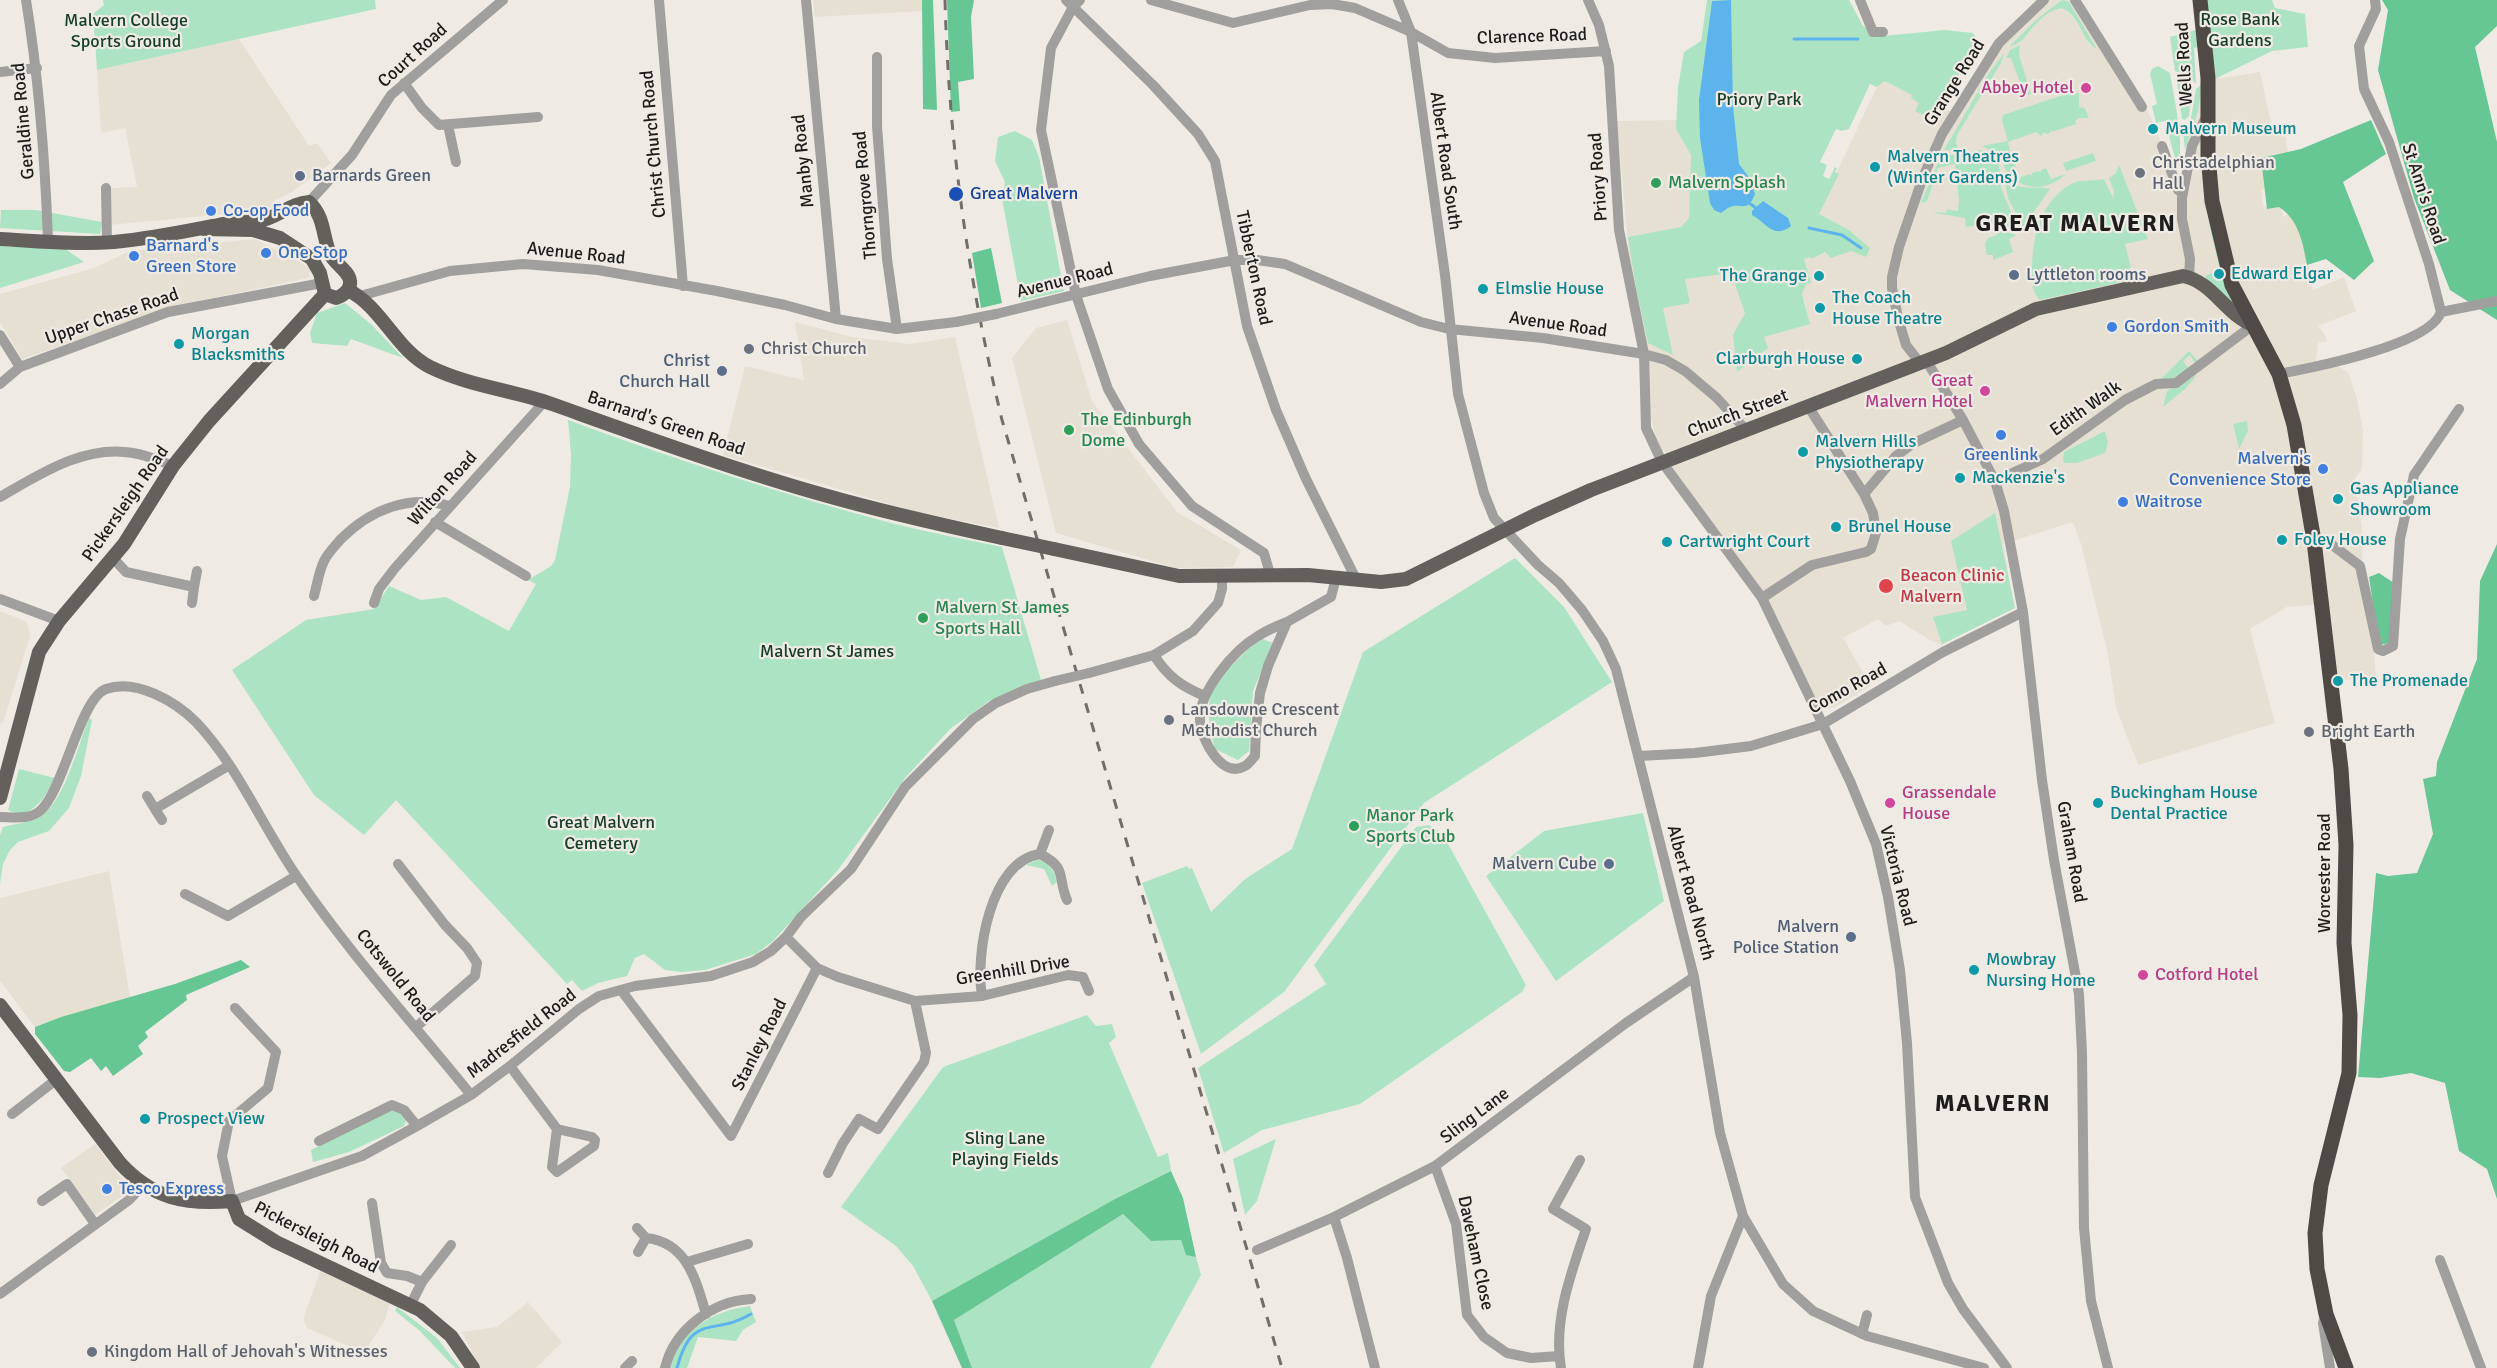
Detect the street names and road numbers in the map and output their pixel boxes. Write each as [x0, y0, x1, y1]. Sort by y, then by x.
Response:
street label: Court Road [374, 19, 452, 93]
street label: Wells Road [2172, 21, 2198, 107]
street label: Clarence Road [1477, 24, 1587, 50]
street label: Grange Road [1920, 36, 1990, 130]
street label: Geraldine Road [8, 62, 40, 180]
street label: Christ Church Road [637, 69, 671, 219]
street label: Albert Road South [1425, 90, 1465, 232]
street label: Manby Road [788, 113, 820, 209]
street label: Thorngrove Road [850, 130, 882, 260]
street label: Priory Road [1585, 132, 1613, 222]
street label: St Ann's Road [2397, 141, 2449, 247]
street label: Tibberton Road [1230, 209, 1276, 327]
street label: Avenue Road [526, 238, 626, 270]
street label: Avenue Road [1014, 259, 1116, 303]
street label: Upper Chase Road [42, 284, 182, 350]
street label: Avenue Road [1508, 307, 1608, 343]
street label: Edith Walk [2046, 377, 2126, 441]
street label: Church Street [1685, 385, 1791, 443]
street label: Barnard's Green Road [584, 387, 748, 461]
street label: Pickersleigh Road [78, 442, 174, 566]
street label: Wilton Road [404, 447, 482, 531]
street label: Como Road [1805, 659, 1891, 719]
street label: Graham Road [2051, 799, 2091, 905]
street label: Worcester Road [2314, 813, 2336, 933]
street label: Albert Road North [1662, 823, 1718, 963]
street label: Victoria Road [1874, 824, 1920, 928]
street label: Cotswold Road [351, 925, 439, 1027]
street label: Greenhill Drive [955, 951, 1071, 991]
street label: Madresfield Road [463, 985, 581, 1083]
street label: Stanley Road [728, 996, 792, 1094]
street label: Sling Lane [1436, 1083, 1514, 1149]
street label: Daveham Close [1452, 1194, 1498, 1312]
street label: Pickersleigh Road [250, 1197, 382, 1279]

